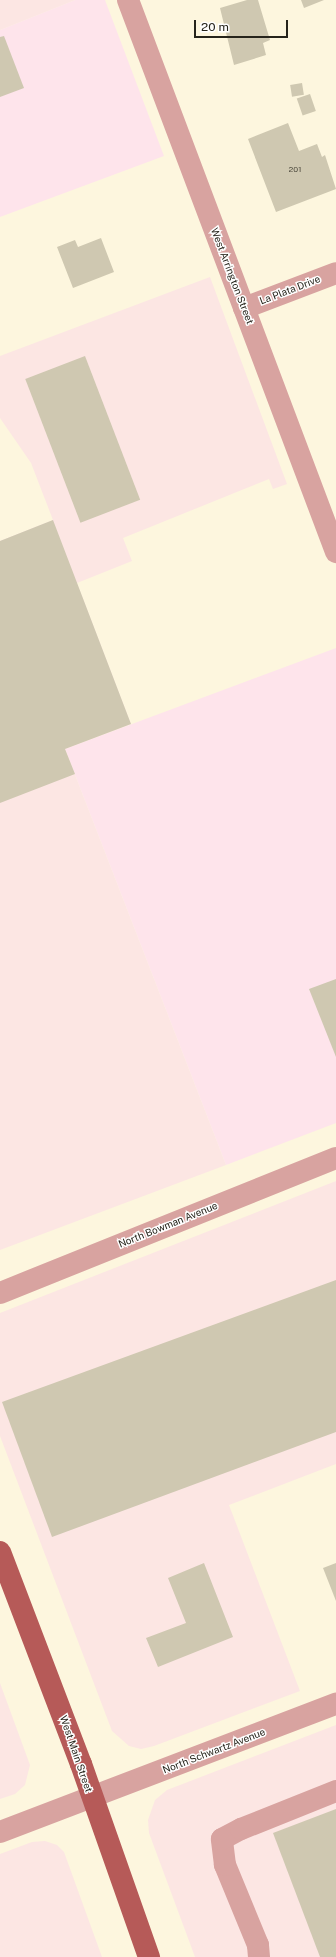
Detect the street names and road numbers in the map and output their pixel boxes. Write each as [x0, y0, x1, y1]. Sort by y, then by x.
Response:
street label: West Arrington Street [208, 226, 256, 326]
street label: La Plata Drive [258, 273, 322, 307]
street label: North Bowman Avenue [117, 1200, 219, 1250]
street label: West Main Street [57, 1714, 95, 1794]
street label: North Schwartz Avenue [161, 1726, 267, 1776]

